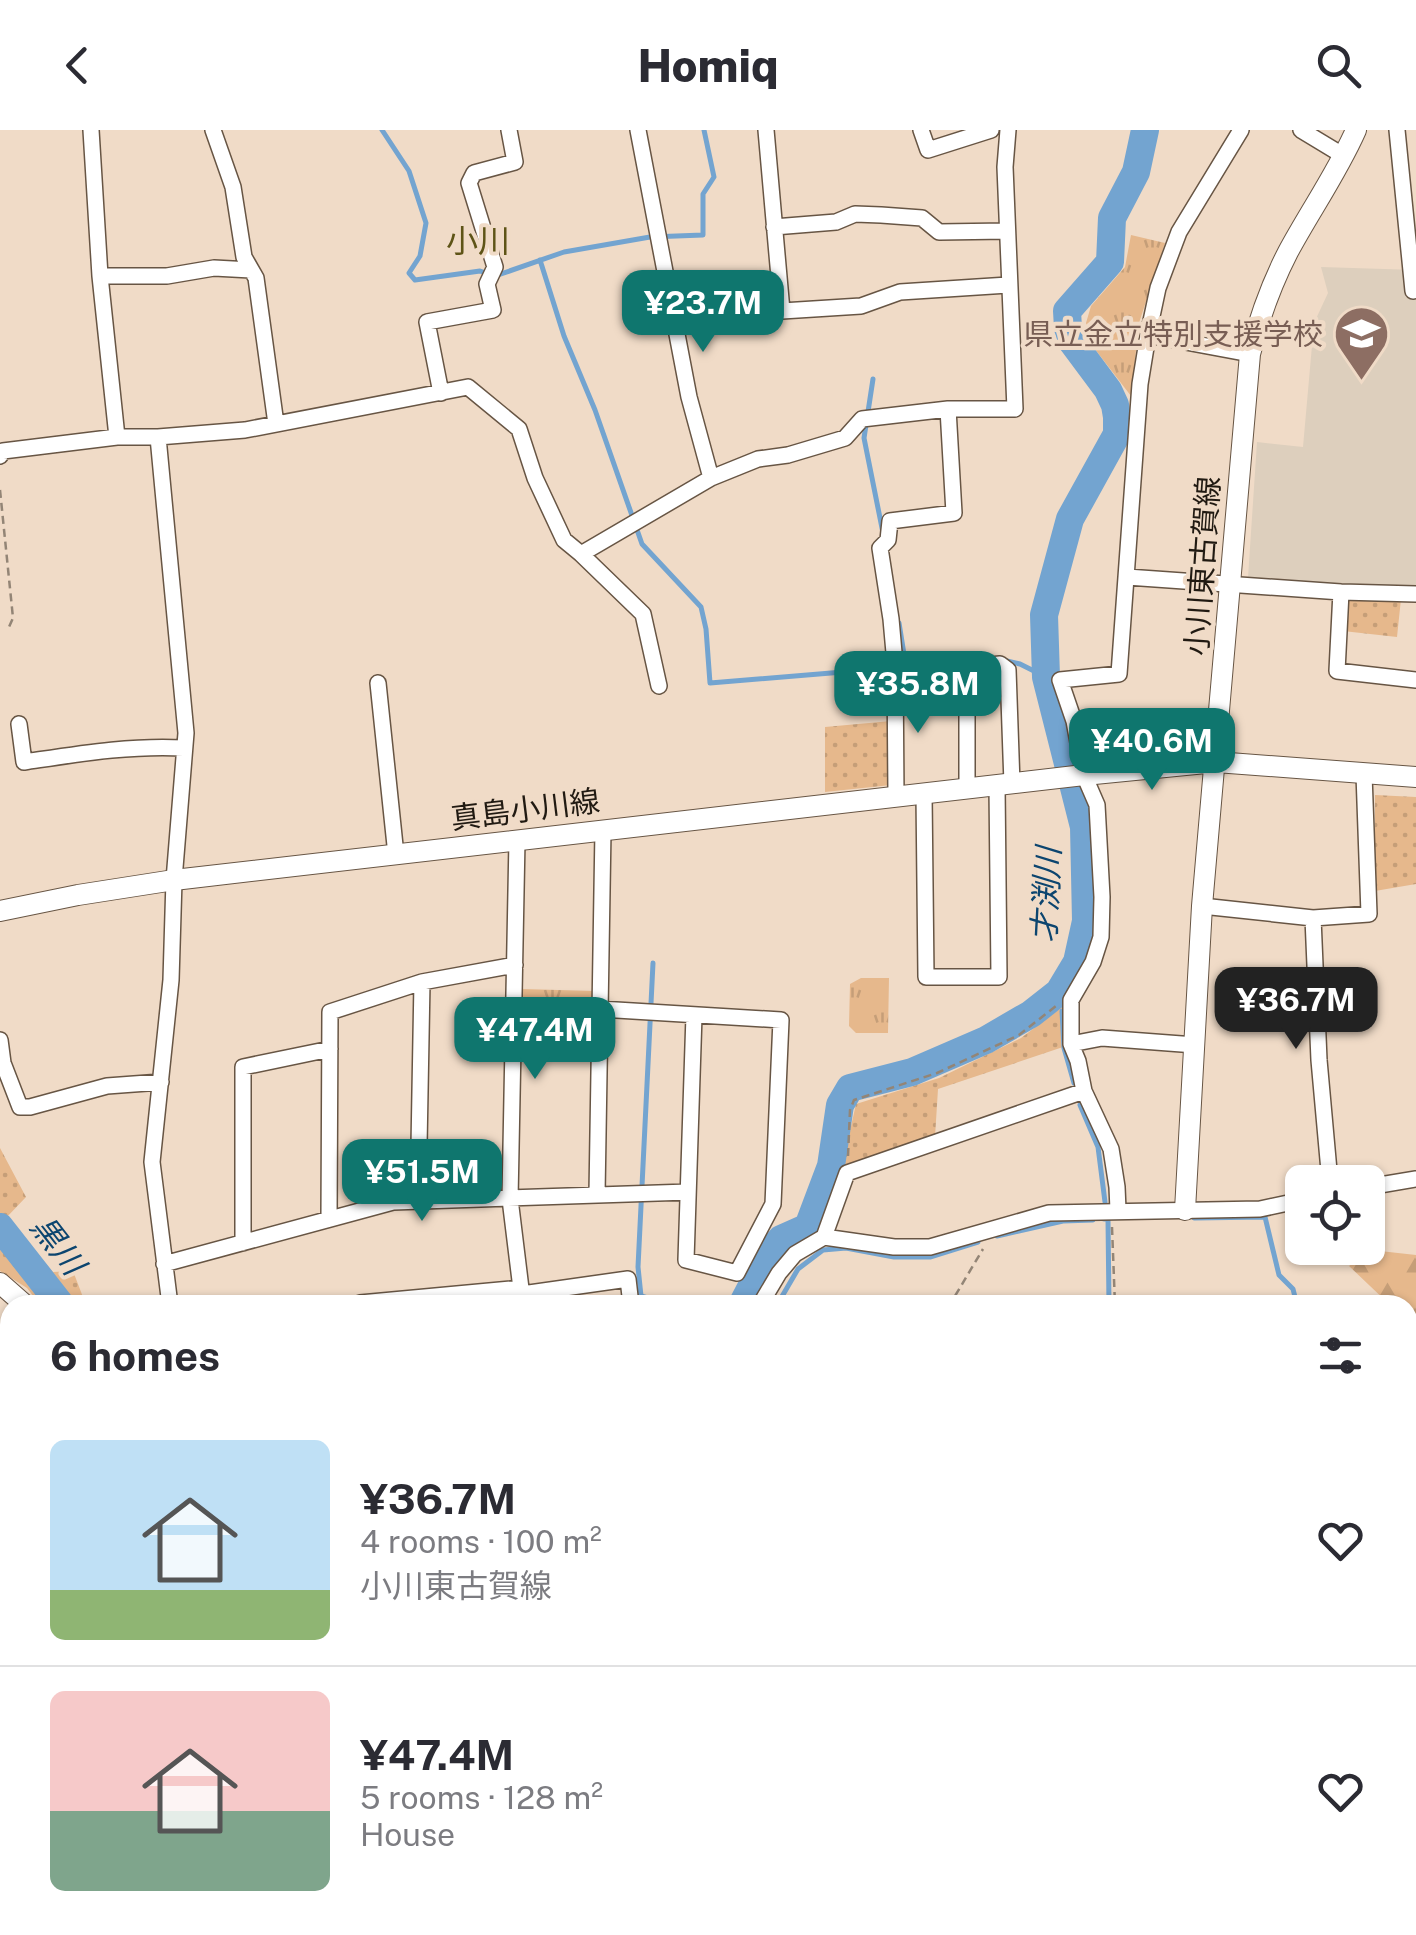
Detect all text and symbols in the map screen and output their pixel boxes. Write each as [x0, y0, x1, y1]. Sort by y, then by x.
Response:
icon: back [50, 38, 105, 93]
icon: search [1311, 38, 1366, 93]
text: Homiq [638, 39, 779, 92]
district label: 小川 [446, 222, 510, 259]
pin: ¥23.7M [622, 270, 784, 355]
text: ¥23.7M [644, 284, 762, 321]
school or university icon: 県立金立特別支援学校 [1332, 304, 1392, 383]
place label: 県立金立特別支援学校 [1023, 316, 1323, 352]
street label: 小川東古賀線 [1178, 475, 1226, 657]
pin: ¥35.8M [837, 651, 999, 736]
text: ¥35.8M [856, 665, 980, 702]
pin: ¥40.6M [1071, 708, 1233, 793]
text: ¥40.6M [1091, 722, 1213, 759]
street label: 真島小川線 [448, 782, 602, 836]
water label: 才渕川 [1025, 843, 1067, 944]
pin: ¥36.7M [1215, 967, 1377, 1052]
text: ¥36.7M [1237, 981, 1355, 1018]
pin: ¥47.4M [454, 997, 616, 1082]
text: ¥47.4M [476, 1011, 594, 1048]
pin: ¥51.5M [341, 1139, 503, 1224]
text: ¥51.5M [364, 1153, 480, 1190]
map controls [1285, 1165, 1385, 1265]
button: locate [1285, 1165, 1385, 1265]
water label: 黒川 [24, 1208, 94, 1284]
icon: filters [1313, 1328, 1368, 1383]
text: 6 homes [50, 1331, 220, 1380]
text: ¥36.7M [360, 1474, 516, 1523]
icon: home [130, 1480, 250, 1600]
icon: heart [1313, 1513, 1368, 1568]
text: 4 rooms · 100 m² [360, 1523, 602, 1560]
text: 小川東古賀線 [360, 1567, 552, 1604]
text: ¥47.4M [360, 1730, 514, 1779]
icon: home [130, 1731, 250, 1851]
icon: heart [1313, 1764, 1368, 1819]
text: 5 rooms · 128 m² [360, 1779, 603, 1816]
text: House [360, 1816, 455, 1853]

